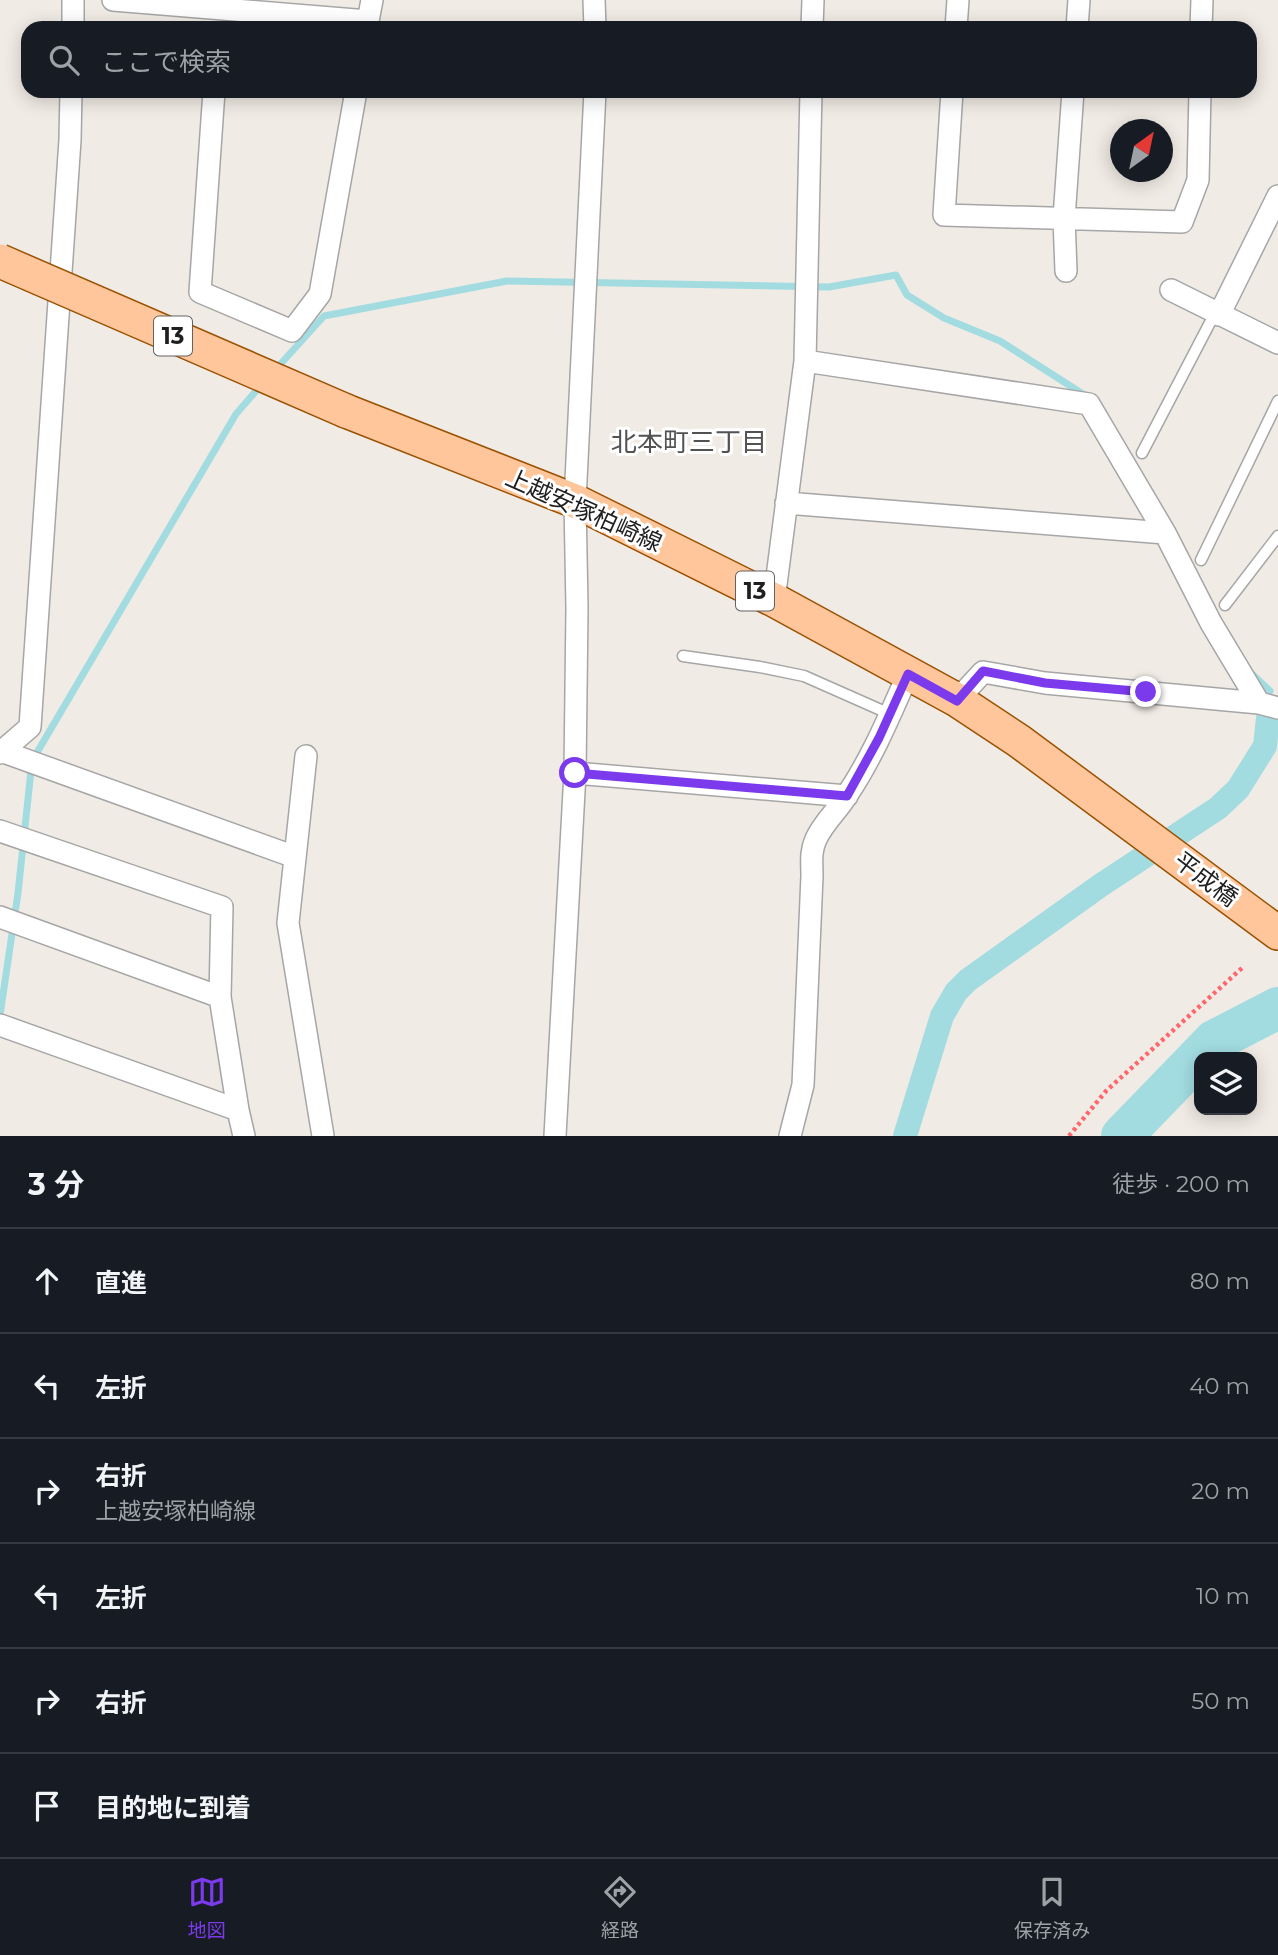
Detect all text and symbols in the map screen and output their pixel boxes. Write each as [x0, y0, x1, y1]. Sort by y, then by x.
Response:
search box [21, 21, 1257, 98]
icon: search [45, 41, 83, 79]
text: ここで検索 [101, 46, 231, 78]
north arrow [1110, 119, 1173, 182]
road number: 13 [154, 316, 192, 356]
district label: 北本町三丁目 [611, 426, 767, 458]
street label: 上越安塚柏崎線 [501, 463, 667, 557]
road number: 13 [736, 572, 774, 610]
route end [1130, 676, 1161, 707]
route start [559, 757, 590, 788]
street label: 平成橋 [1169, 846, 1243, 912]
map controls [1194, 1052, 1257, 1115]
button: layers [1194, 1052, 1257, 1115]
text: 3 分 [28, 1166, 84, 1203]
text: 徒歩 · 200 m [1112, 1170, 1250, 1198]
icon: ahead [28, 1262, 66, 1300]
text: 直進 [95, 1267, 147, 1299]
text: 80 m [1190, 1267, 1250, 1295]
icon: left [28, 1367, 66, 1405]
text: 左折 [95, 1372, 147, 1404]
text: 40 m [1189, 1372, 1250, 1400]
text: 右折 [95, 1460, 147, 1492]
icon: right [28, 1472, 66, 1510]
text: 20 m [1191, 1477, 1250, 1505]
text: 上越安塚柏崎線 [95, 1497, 256, 1525]
icon: left [28, 1577, 66, 1615]
text: 左折 [95, 1582, 147, 1614]
text: 10 m [1196, 1582, 1250, 1610]
icon: right [28, 1682, 66, 1720]
text: 右折 [95, 1687, 147, 1719]
text: 50 m [1191, 1687, 1250, 1715]
icon: arrive [28, 1787, 66, 1825]
text: 目的地に到着 [95, 1792, 251, 1824]
tab: 地図 [188, 1873, 226, 1942]
tab: 経路 [601, 1873, 639, 1942]
tab: 保存済み [1014, 1873, 1090, 1942]

